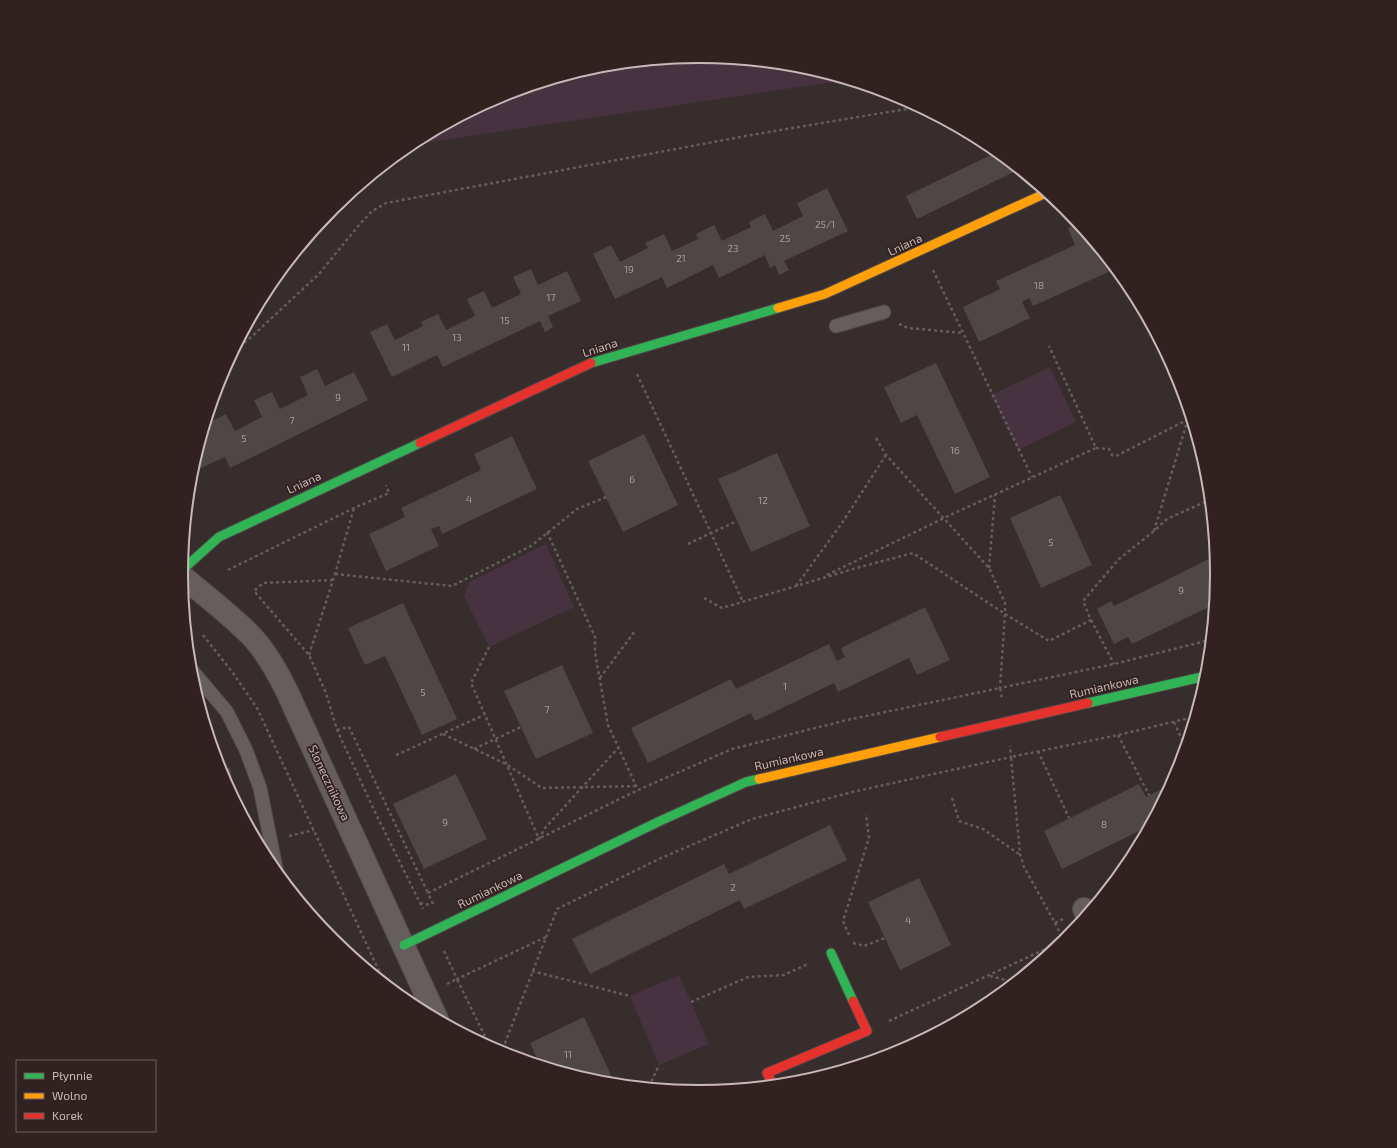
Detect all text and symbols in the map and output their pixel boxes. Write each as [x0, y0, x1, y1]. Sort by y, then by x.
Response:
house number: 25/1 [815, 218, 835, 230]
street label: Lniana [885, 230, 924, 258]
house number: 25 [780, 232, 790, 244]
house number: 23 [727, 242, 739, 254]
house number: 21 [676, 252, 686, 264]
house number: 19 [624, 263, 634, 275]
house number: 18 [1034, 279, 1044, 291]
house number: 17 [546, 291, 556, 303]
house number: 15 [500, 314, 510, 326]
house number: 13 [452, 331, 462, 343]
street label: Lniana [580, 335, 619, 359]
house number: 11 [402, 341, 410, 353]
house number: 9 [335, 391, 341, 403]
house number: 7 [289, 414, 295, 426]
house number: 5 [241, 432, 247, 444]
house number: 16 [950, 444, 960, 456]
street label: Lniana [284, 468, 323, 496]
house number: 6 [629, 473, 635, 485]
house number: 4 [466, 493, 472, 505]
house number: 12 [758, 494, 768, 506]
house number: 5 [1048, 536, 1054, 548]
house number: 9 [1178, 584, 1184, 596]
street label: Rumiankowa [1068, 671, 1140, 701]
house number: 1 [783, 680, 787, 692]
house number: 5 [420, 686, 426, 698]
house number: 7 [544, 703, 550, 715]
street label: Słonecznikowa [306, 742, 354, 823]
street label: Rumiankowa [753, 743, 825, 773]
house number: 9 [442, 816, 448, 828]
house number: 8 [1101, 818, 1107, 830]
street label: Rumiankowa [455, 867, 524, 911]
house number: 2 [730, 881, 736, 893]
house number: 4 [905, 914, 911, 926]
house number: 11 [564, 1048, 572, 1060]
legend [16, 1060, 156, 1132]
text: Płynnie [52, 1068, 92, 1082]
text: Wolno [52, 1088, 88, 1102]
text: Korek [52, 1108, 83, 1122]

